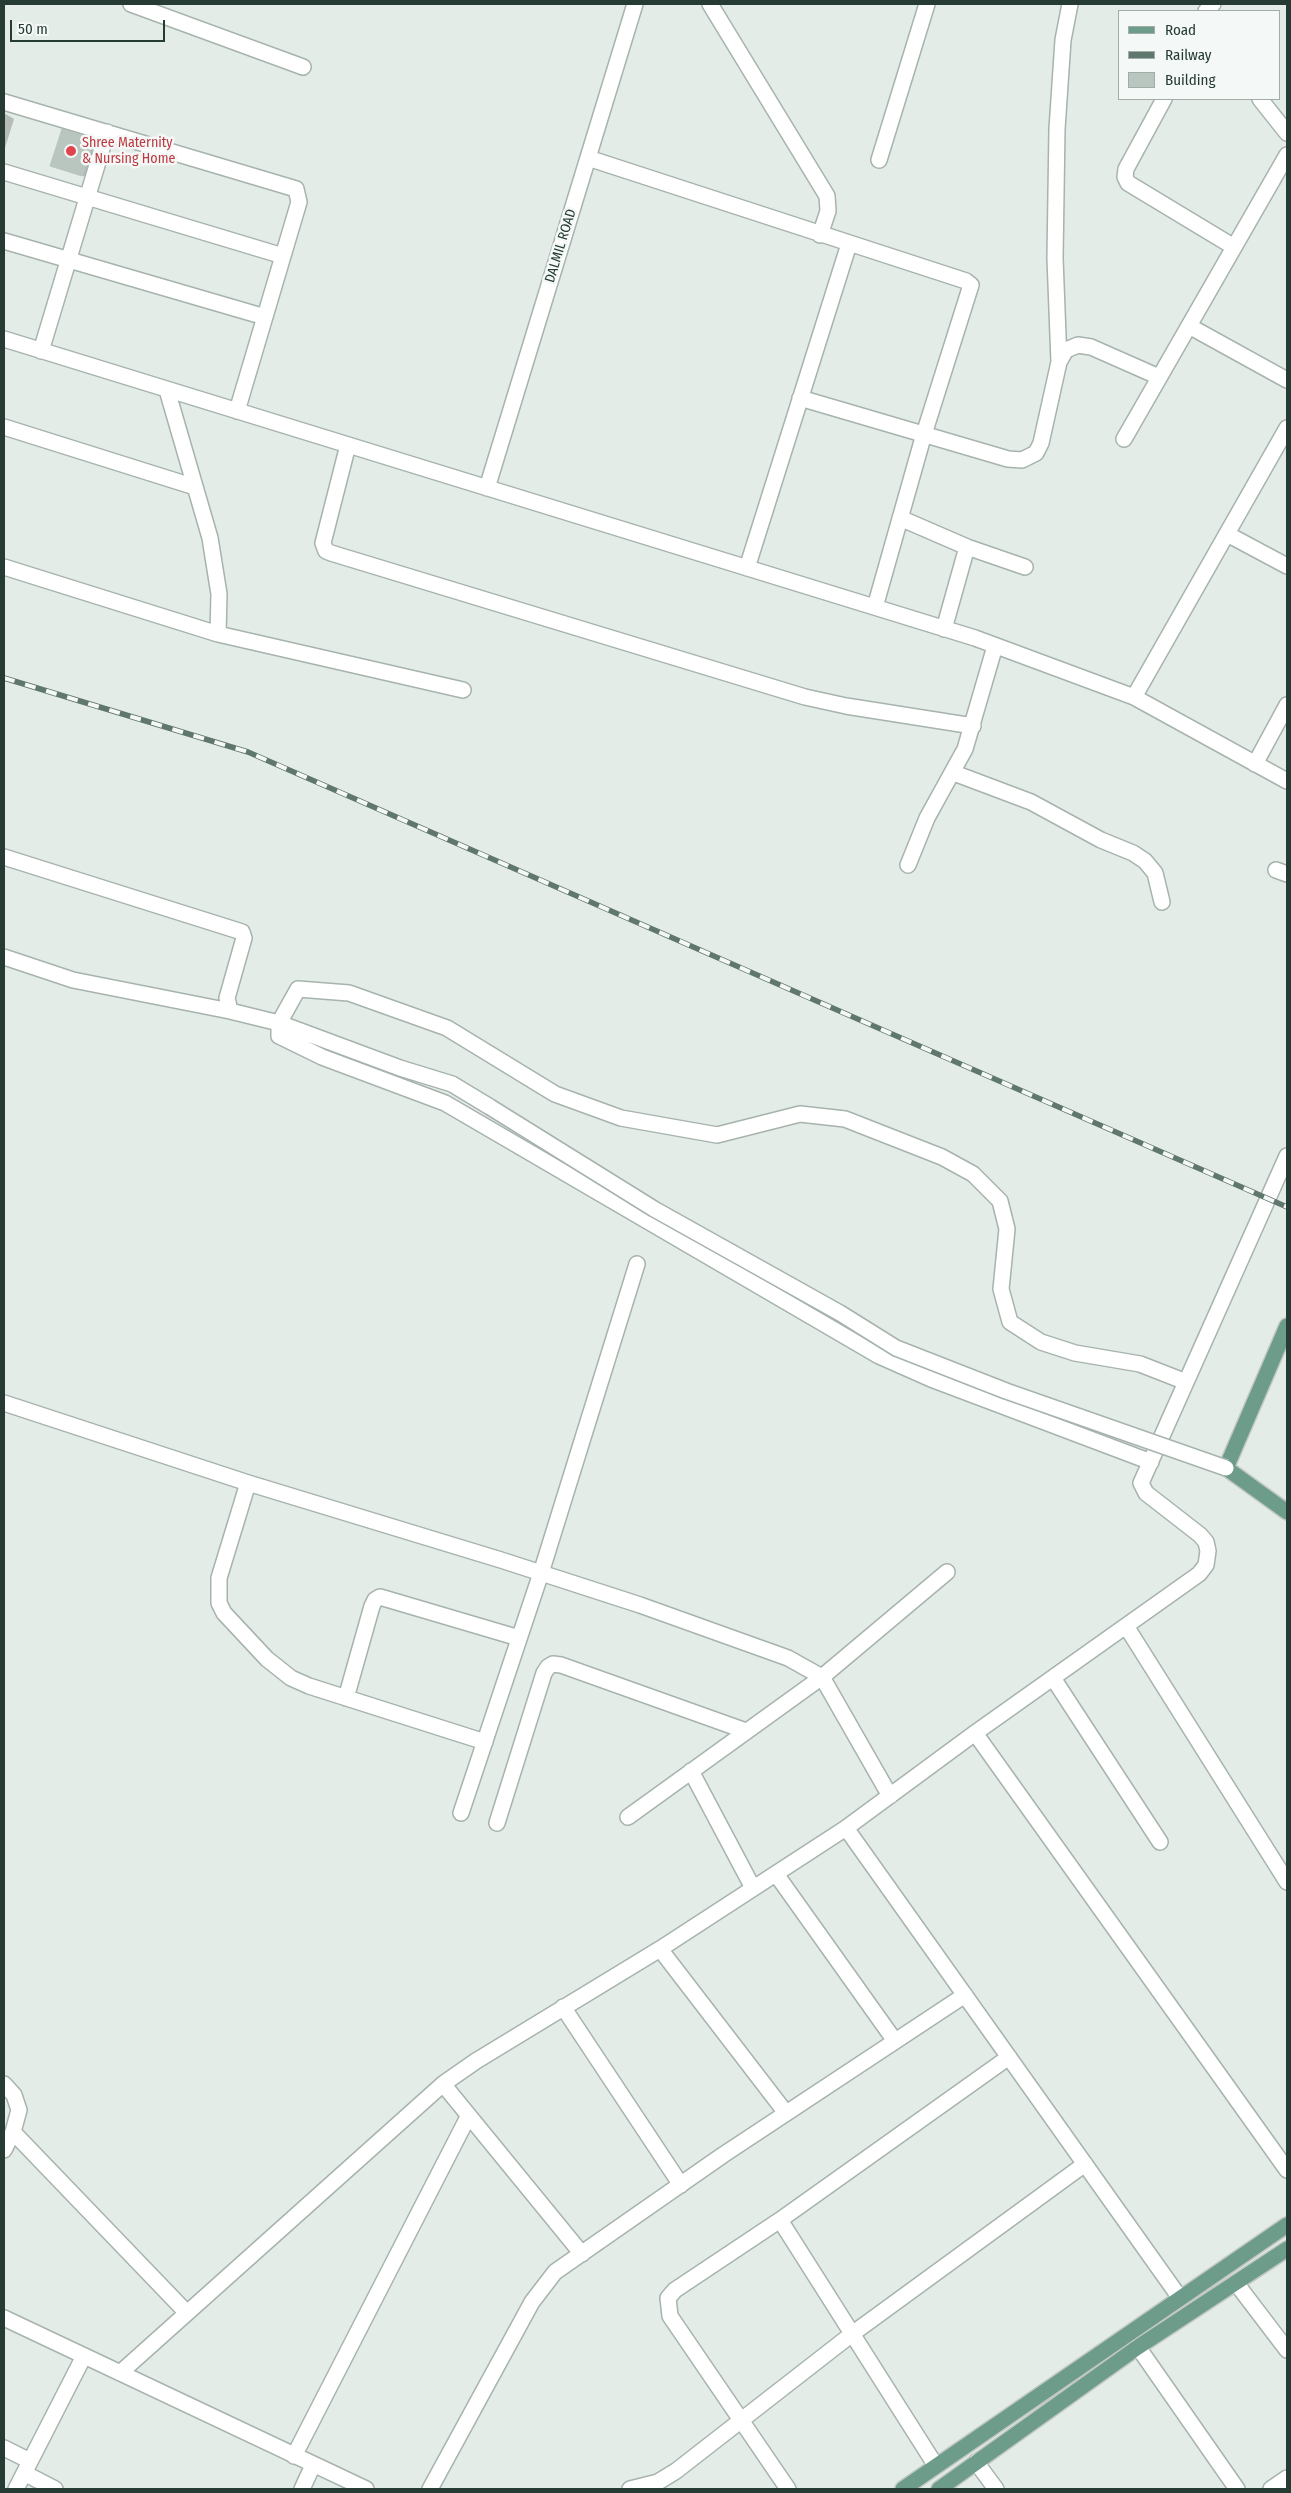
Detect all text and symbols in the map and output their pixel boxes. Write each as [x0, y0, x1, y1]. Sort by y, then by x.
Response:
scale bar [12, 10, 168, 42]
legend [1118, 10, 1281, 100]
text: 50 m [18, 20, 48, 38]
text: Road [1165, 21, 1196, 39]
text: Railway [1165, 46, 1212, 64]
text: Building [1165, 71, 1216, 89]
place label: Shree Maternity & Nursing Home [82, 135, 175, 168]
marker: Shree Maternity & Nursing Home [64, 144, 78, 158]
street label: DALMIL ROAD [542, 207, 580, 285]

